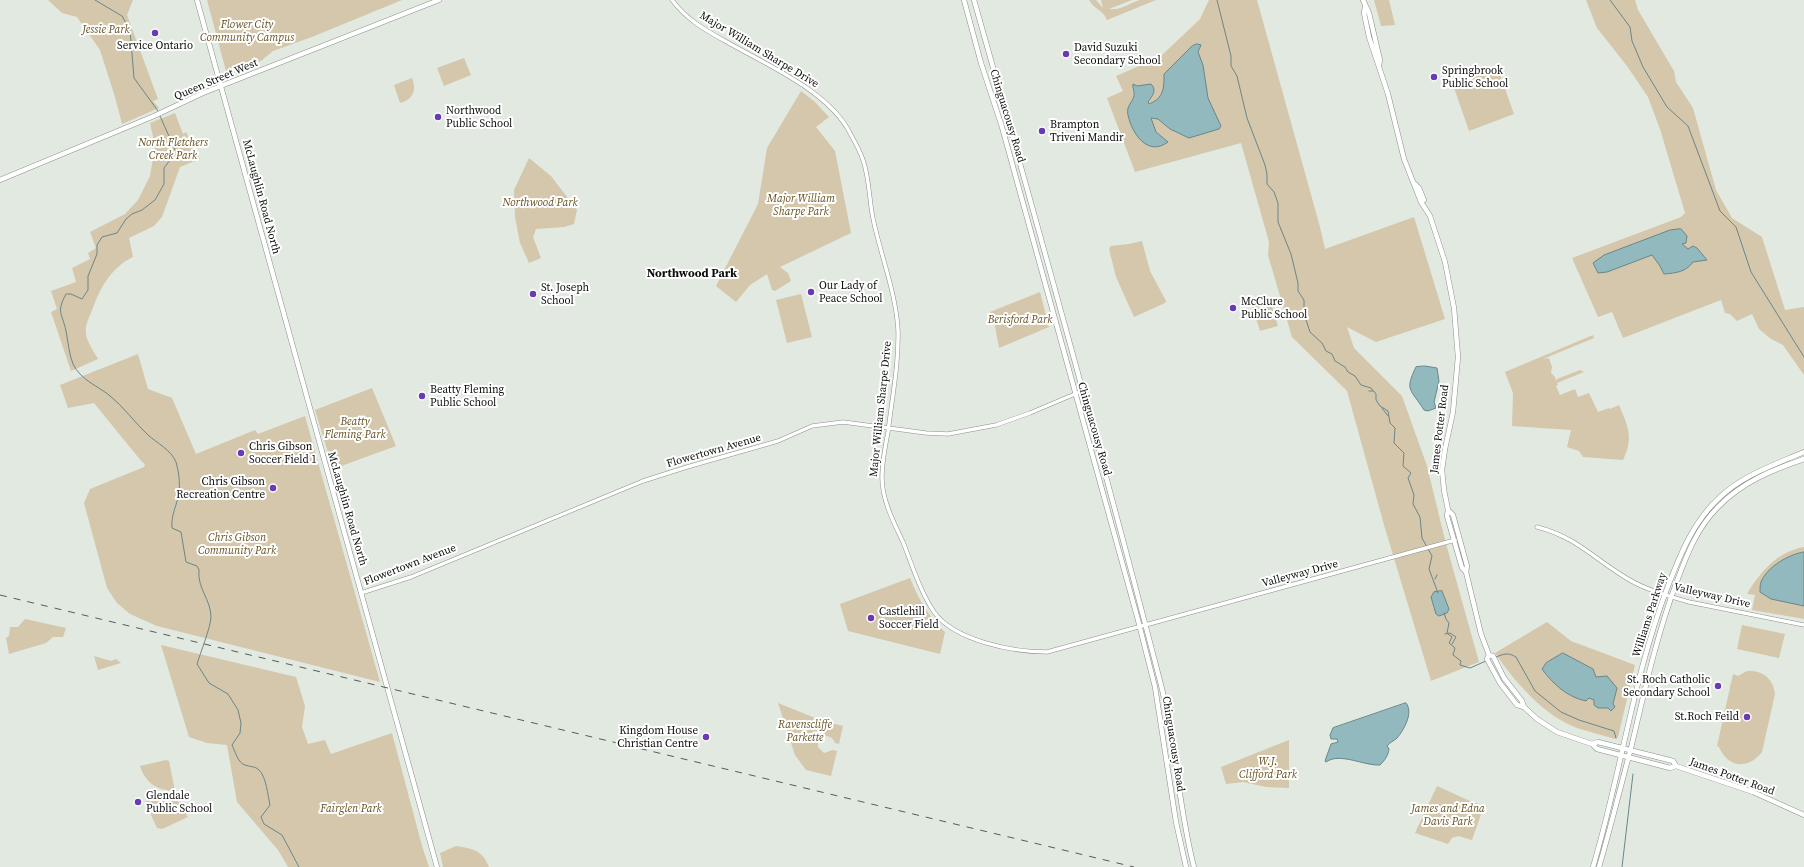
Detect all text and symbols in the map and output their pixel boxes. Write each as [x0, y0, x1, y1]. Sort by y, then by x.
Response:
street label: Major William Sharpe Drive [697, 9, 821, 91]
park label: Flower City Community Campus [200, 18, 294, 44]
park label: Jessie Park [82, 23, 130, 37]
marker: Service Ontario [150, 28, 160, 38]
place label: Service Ontario [117, 39, 193, 53]
place label: David Suzuki Secondary School [1074, 41, 1161, 67]
marker: David Suzuki Secondary School [1061, 49, 1071, 59]
street label: Queen Street West [172, 56, 260, 104]
place label: Springbrook Public School [1442, 64, 1508, 90]
street label: Chinguacousy Road [987, 68, 1027, 164]
marker: Springbrook Public School [1429, 72, 1439, 82]
place label: Northwood Public School [446, 104, 512, 130]
marker: Northwood Public School [433, 112, 443, 122]
place label: Brampton Triveni Mandir [1050, 118, 1124, 144]
marker: Brampton Triveni Mandir [1037, 126, 1047, 136]
park label: North Fletchers Creek Park [138, 136, 208, 162]
street label: McLaughlin Road North [239, 138, 283, 256]
park label: Major William Sharpe Park [767, 192, 835, 218]
park label: Northwood Park [502, 196, 578, 210]
district label: Northwood Park [647, 267, 737, 281]
place label: Our Lady of Peace School [819, 279, 883, 305]
place label: St. Joseph School [541, 281, 589, 307]
marker: Our Lady of Peace School [806, 287, 816, 297]
marker: St. Joseph School [528, 289, 538, 299]
place label: McClure Public School [1241, 295, 1307, 321]
marker: McClure Public School [1228, 303, 1238, 313]
park label: Berisford Park [988, 313, 1052, 327]
street label: Major William Sharpe Drive [867, 340, 895, 478]
street label: Chinguacousy Road [1074, 381, 1114, 477]
place label: Beatty Fleming Public School [430, 383, 504, 409]
street label: James Potter Road [1428, 384, 1452, 474]
marker: Beatty Fleming Public School [417, 391, 427, 401]
park label: Beatty Fleming Park [324, 415, 386, 441]
street label: Flowertown Avenue [665, 431, 763, 471]
place label: Chris Gibson Soccer Field 1 [249, 440, 317, 466]
marker: Chris Gibson Soccer Field 1 [236, 448, 246, 458]
street label: McLaughlin Road North [324, 450, 370, 568]
place label: Chris Gibson Recreation Centre [176, 475, 265, 501]
marker: Chris Gibson Recreation Centre [268, 483, 278, 493]
park label: Chris Gibson Community Park [198, 531, 276, 557]
street label: Flowertown Avenue [362, 541, 458, 589]
street label: Valleyway Drive [1260, 557, 1340, 591]
street label: Williams Parkway [1630, 571, 1670, 659]
street label: Valleyway Drive [1672, 581, 1752, 611]
place label: Castlehill Soccer Field [879, 605, 939, 631]
marker: Castlehill Soccer Field [866, 613, 876, 623]
place label: St. Roch Catholic Secondary School [1623, 673, 1710, 699]
marker: St. Roch Catholic Secondary School [1713, 681, 1723, 691]
street label: Chinguacousy Road [1159, 695, 1187, 793]
place label: St.Roch Feild [1675, 710, 1739, 724]
marker: St.Roch Feild [1742, 712, 1752, 722]
park label: Ravenscliffe Parkette [778, 718, 832, 744]
place label: Kingdom House Christian Centre [617, 724, 698, 750]
marker: Kingdom House Christian Centre [701, 732, 711, 742]
park label: W.J. Clifford Park [1239, 755, 1297, 781]
street label: James Potter Road [1688, 756, 1776, 798]
place label: Glendale Public School [146, 789, 212, 815]
marker: Glendale Public School [133, 797, 143, 807]
park label: Fairglen Park [320, 802, 382, 816]
park label: James and Edna Davis Park [1411, 802, 1485, 828]

